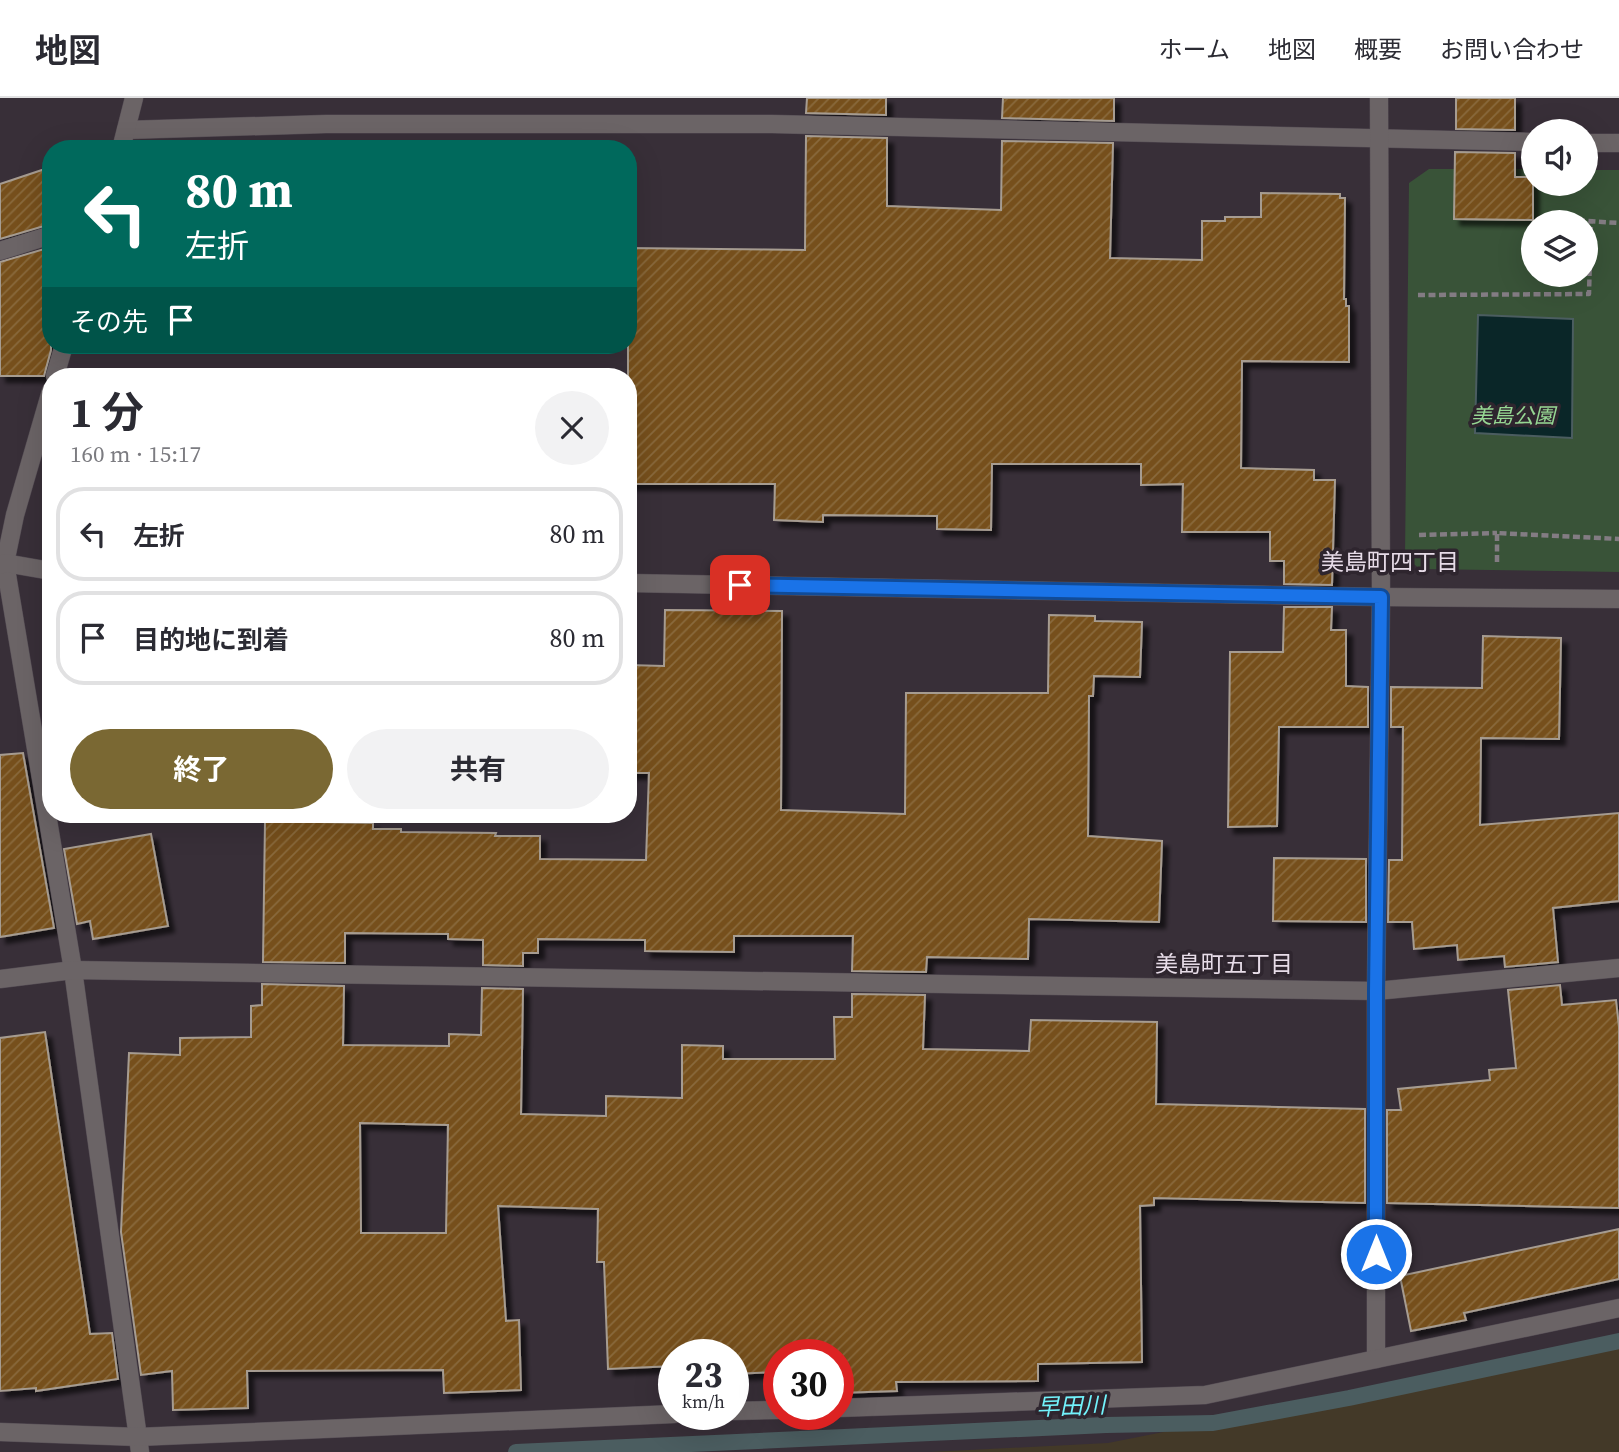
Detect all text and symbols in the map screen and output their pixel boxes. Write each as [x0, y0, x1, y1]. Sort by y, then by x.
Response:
text: 地図 [35, 28, 101, 73]
text: ホーム [1159, 33, 1230, 66]
text: 地図 [1268, 33, 1316, 66]
text: 概要 [1354, 33, 1402, 66]
text: お問い合わせ [1440, 33, 1584, 66]
map controls [1521, 119, 1598, 287]
button: sound [1521, 119, 1598, 196]
text: 80 m [185, 156, 293, 223]
icon: left [70, 168, 161, 259]
button: layers [1521, 210, 1598, 287]
text: 左折 [185, 224, 249, 268]
icon: arrive [162, 301, 200, 339]
text: その先 [70, 304, 148, 340]
text: 1 分 [70, 383, 144, 441]
button: close [535, 391, 609, 465]
park label: 美島公園 [1471, 401, 1558, 430]
text: 160 m · 15:17 [70, 438, 201, 470]
icon: left [74, 515, 112, 553]
text: 80 m [550, 516, 605, 552]
text: 左折 [133, 518, 185, 554]
district label: 美島町四丁目 [1321, 546, 1459, 578]
pin [710, 555, 770, 615]
icon: arrive [721, 566, 759, 604]
icon: arrive [74, 619, 112, 657]
text: 80 m [550, 620, 605, 656]
text: 目的地に到着 [133, 622, 289, 658]
button: 終了 [70, 729, 333, 809]
button: 共有 [347, 729, 609, 809]
district label: 美島町五丁目 [1155, 948, 1293, 980]
position arrow [1339, 1217, 1413, 1291]
speed limit sign: 30 [763, 1339, 854, 1430]
text: 23 [685, 1351, 722, 1399]
text: km/h [682, 1389, 725, 1414]
water label: 早田川 [1036, 1389, 1109, 1423]

